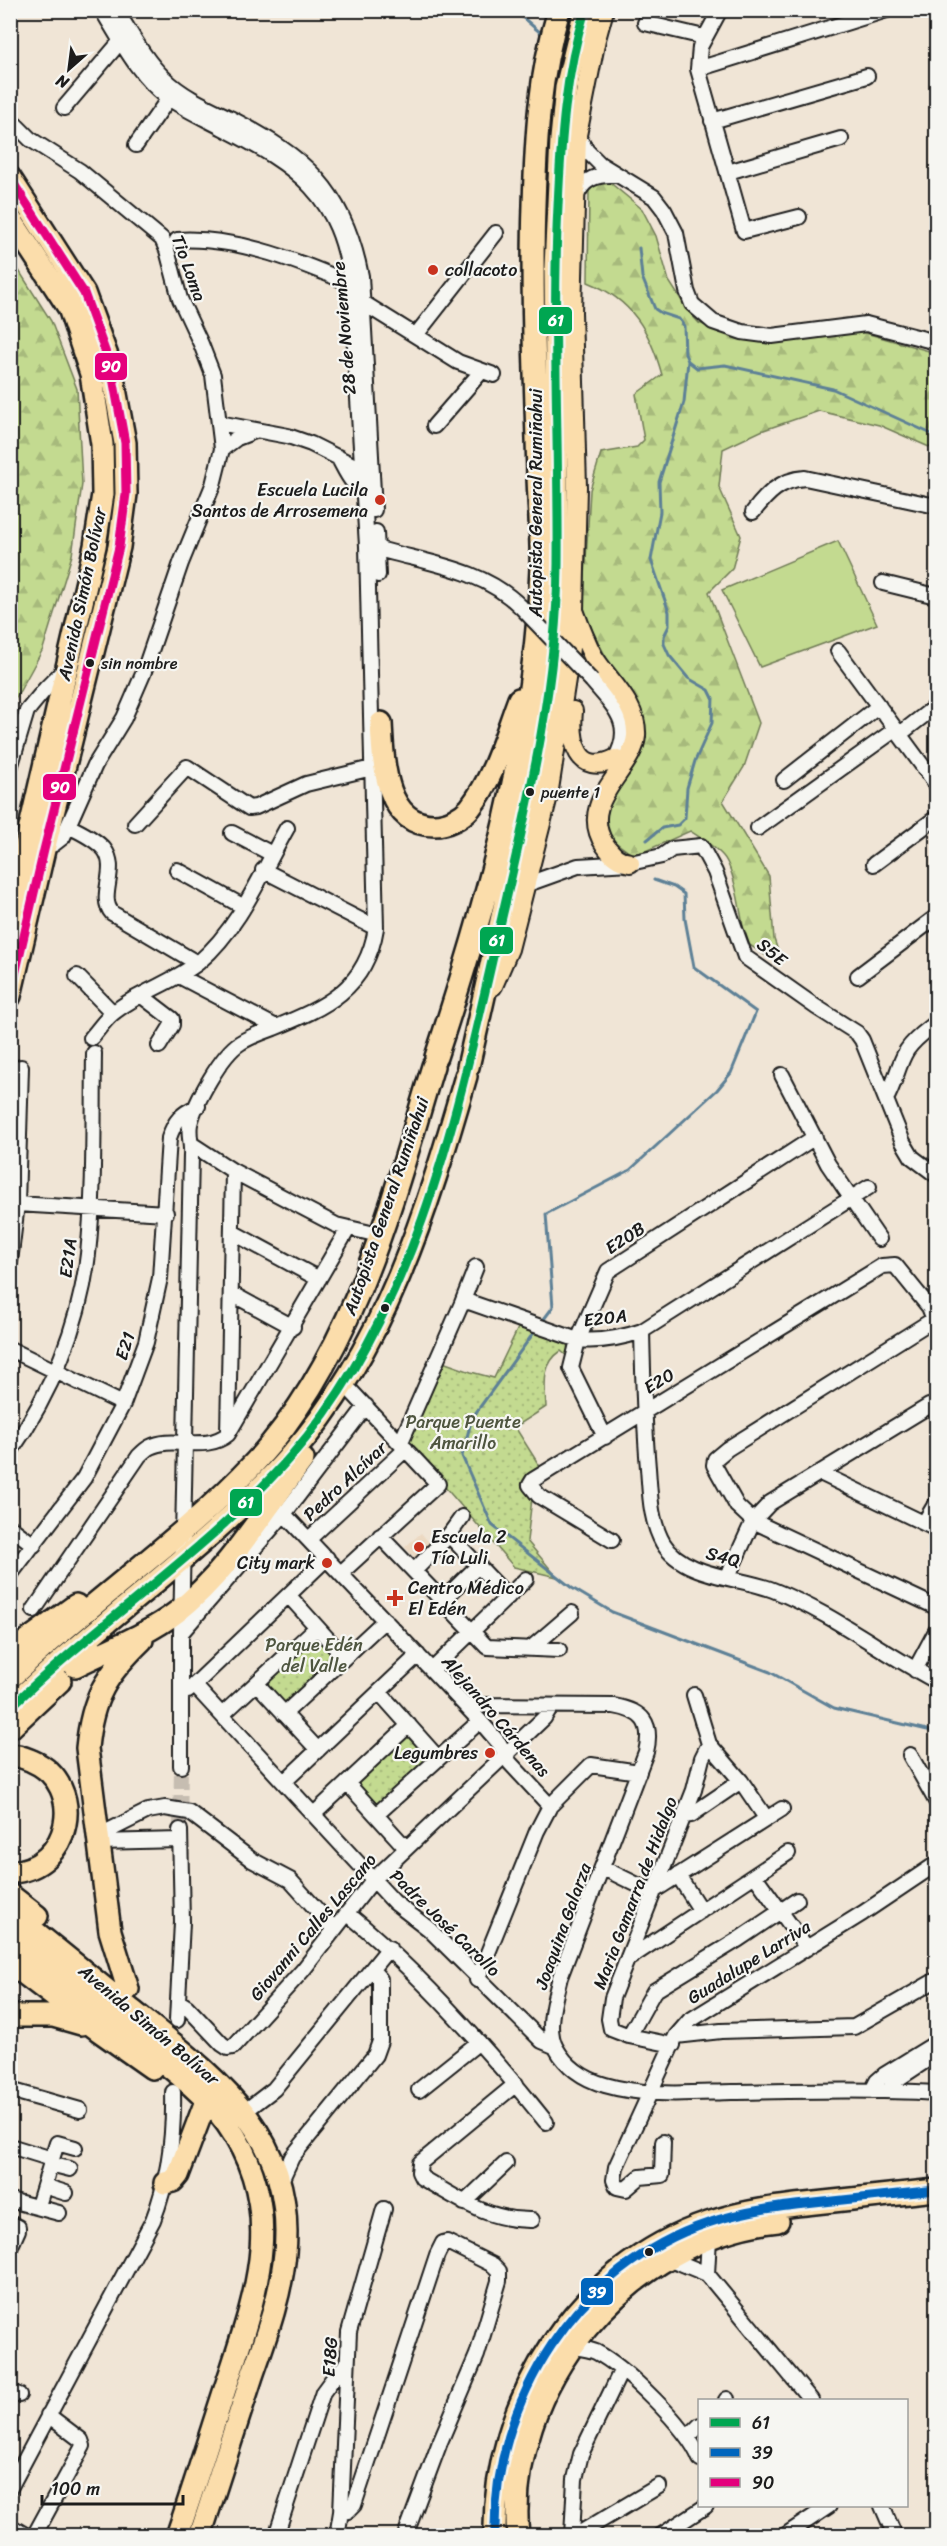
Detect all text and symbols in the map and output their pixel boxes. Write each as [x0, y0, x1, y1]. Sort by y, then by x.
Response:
north arrow [39, 39, 99, 99]
text: N [50, 66, 75, 98]
street label: Tio Loma [162, 230, 216, 306]
place label: collacoto [445, 254, 517, 286]
street label: 28 de Noviembre [322, 260, 366, 396]
marker: collacoto [426, 263, 440, 277]
line badge: 61 [538, 306, 573, 335]
text: 61 [547, 306, 564, 335]
line badge: 90 [94, 352, 128, 381]
text: 90 [101, 352, 121, 381]
street label: Autopista General Rumiñahui [520, 387, 552, 619]
place label: Escuela Lucila Santos de Arrosemena [191, 474, 368, 527]
marker: Escuela Lucila Santos de Arrosemena [373, 493, 387, 507]
street label: Avenida Simón Bolívar [48, 503, 116, 685]
place label: sin nombre [100, 649, 178, 678]
marker: sin nombre [84, 657, 96, 669]
line badge: 90 [42, 773, 77, 801]
text: 90 [50, 773, 70, 802]
place label: puente 1 [540, 778, 600, 807]
marker: puente 1 [524, 786, 536, 798]
line badge: 61 [479, 926, 514, 955]
text: 61 [488, 926, 505, 955]
street label: S5E [749, 929, 795, 975]
street label: Autopista General Rumiñahui [333, 1091, 439, 1320]
street label: E20B [598, 1213, 652, 1263]
street label: E21A [49, 1236, 87, 1280]
street label: E20A [581, 1299, 629, 1337]
unlabelled marker [379, 1302, 391, 1314]
street label: E21 [105, 1327, 145, 1364]
street label: E20 [637, 1359, 681, 1403]
park label: Parque Puente Amarillo [405, 1406, 521, 1459]
street label: Pedro Alcívar [295, 1432, 396, 1529]
line badge: 61 [229, 1488, 263, 1517]
text: 61 [237, 1488, 254, 1517]
place label: Escuela 2 Tía Luli [431, 1521, 506, 1574]
street label: S4Q [702, 1537, 744, 1577]
marker: Escuela 2 Tía Luli [412, 1540, 426, 1554]
place label: City mark [237, 1547, 315, 1579]
marker: City mark [320, 1556, 334, 1570]
place label: Centro Médico El Edén [408, 1572, 524, 1625]
marker: Centro Médico El Edén [386, 1589, 404, 1607]
park label: Parque Edén del Valle [265, 1629, 363, 1682]
street label: Alejandro Cárdenas [433, 1647, 559, 1785]
place label: Legumbres [394, 1737, 479, 1769]
marker: Legumbres [483, 1746, 497, 1760]
street label: Maria Gamarra de Hidalgo [583, 1792, 687, 1994]
street label: Giovanni Calles Lascano [241, 1846, 385, 2008]
street label: Joaquina Galarza [525, 1857, 601, 1995]
street label: Padre José Carollo [382, 1861, 508, 1985]
street label: Guadalupe Larriva [681, 1911, 818, 2013]
street label: Avenida Simón Bolívar [70, 1955, 228, 2095]
unlabelled marker [643, 2246, 655, 2258]
line badge: 39 [580, 2277, 614, 2306]
text: 39 [587, 2278, 606, 2307]
street label: E18G [313, 2335, 347, 2378]
legend [698, 2399, 908, 2507]
text: 61 [752, 2407, 770, 2439]
text: 39 [752, 2437, 773, 2469]
text: 90 [752, 2467, 774, 2499]
scale bar [42, 2468, 183, 2506]
text: 100 m [51, 2473, 100, 2505]

